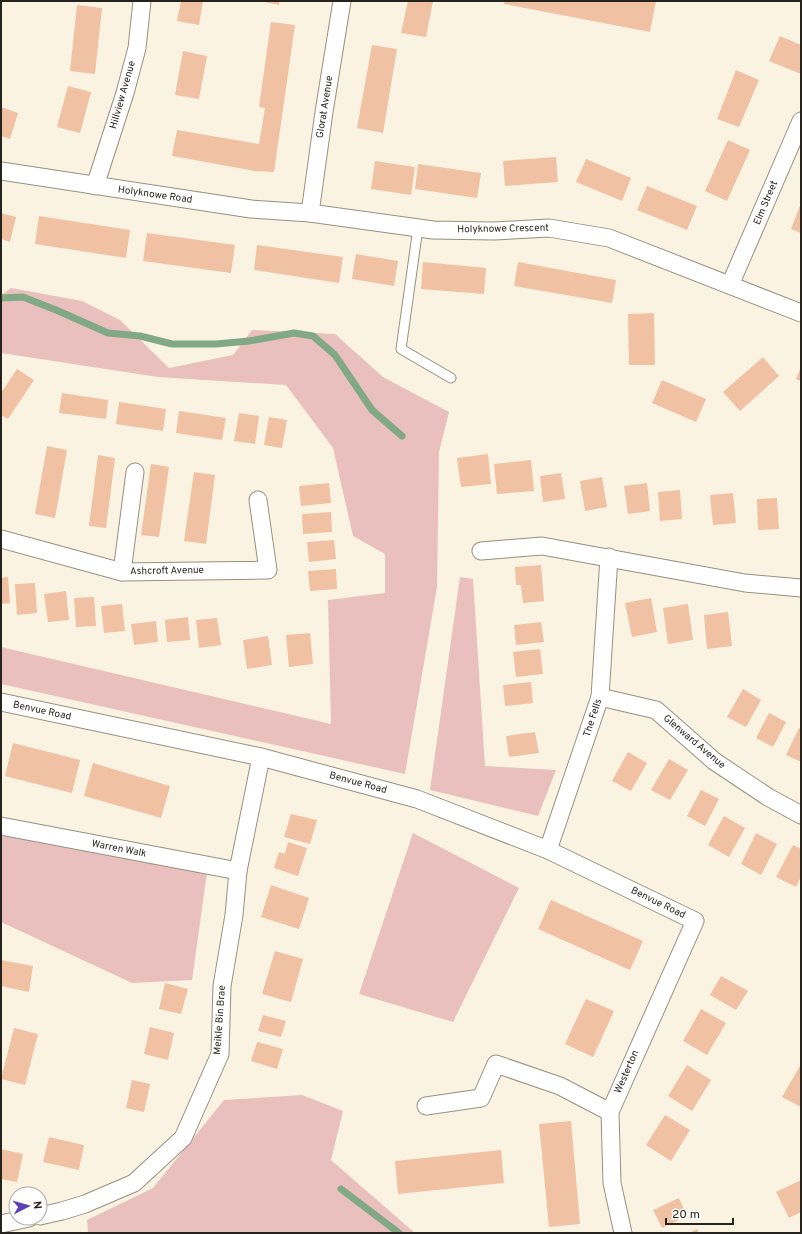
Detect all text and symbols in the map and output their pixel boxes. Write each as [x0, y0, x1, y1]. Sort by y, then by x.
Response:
street label: Hillview Avenue [107, 59, 139, 131]
street label: Glorat Avenue [314, 75, 336, 139]
street label: Elm Street [751, 179, 781, 227]
street label: Holyknowe Road [117, 183, 193, 207]
street label: Holyknowe Crescent [457, 222, 549, 236]
street label: Ashcroft Avenue [130, 564, 204, 578]
street label: The Fells [581, 697, 605, 739]
street label: Benvue Road [12, 698, 72, 724]
street label: Glenward Avenue [660, 712, 728, 772]
street label: Benvue Road [328, 769, 388, 797]
street label: Warren Walk [90, 837, 148, 861]
street label: Benvue Road [628, 884, 688, 922]
street label: Meikle Bin Brae [211, 985, 229, 1055]
street label: Westerton [612, 1048, 642, 1096]
north arrow [8, 1186, 48, 1226]
text: N [30, 1200, 44, 1210]
scale bar [666, 1200, 733, 1226]
text: 20 m [672, 1207, 700, 1223]

